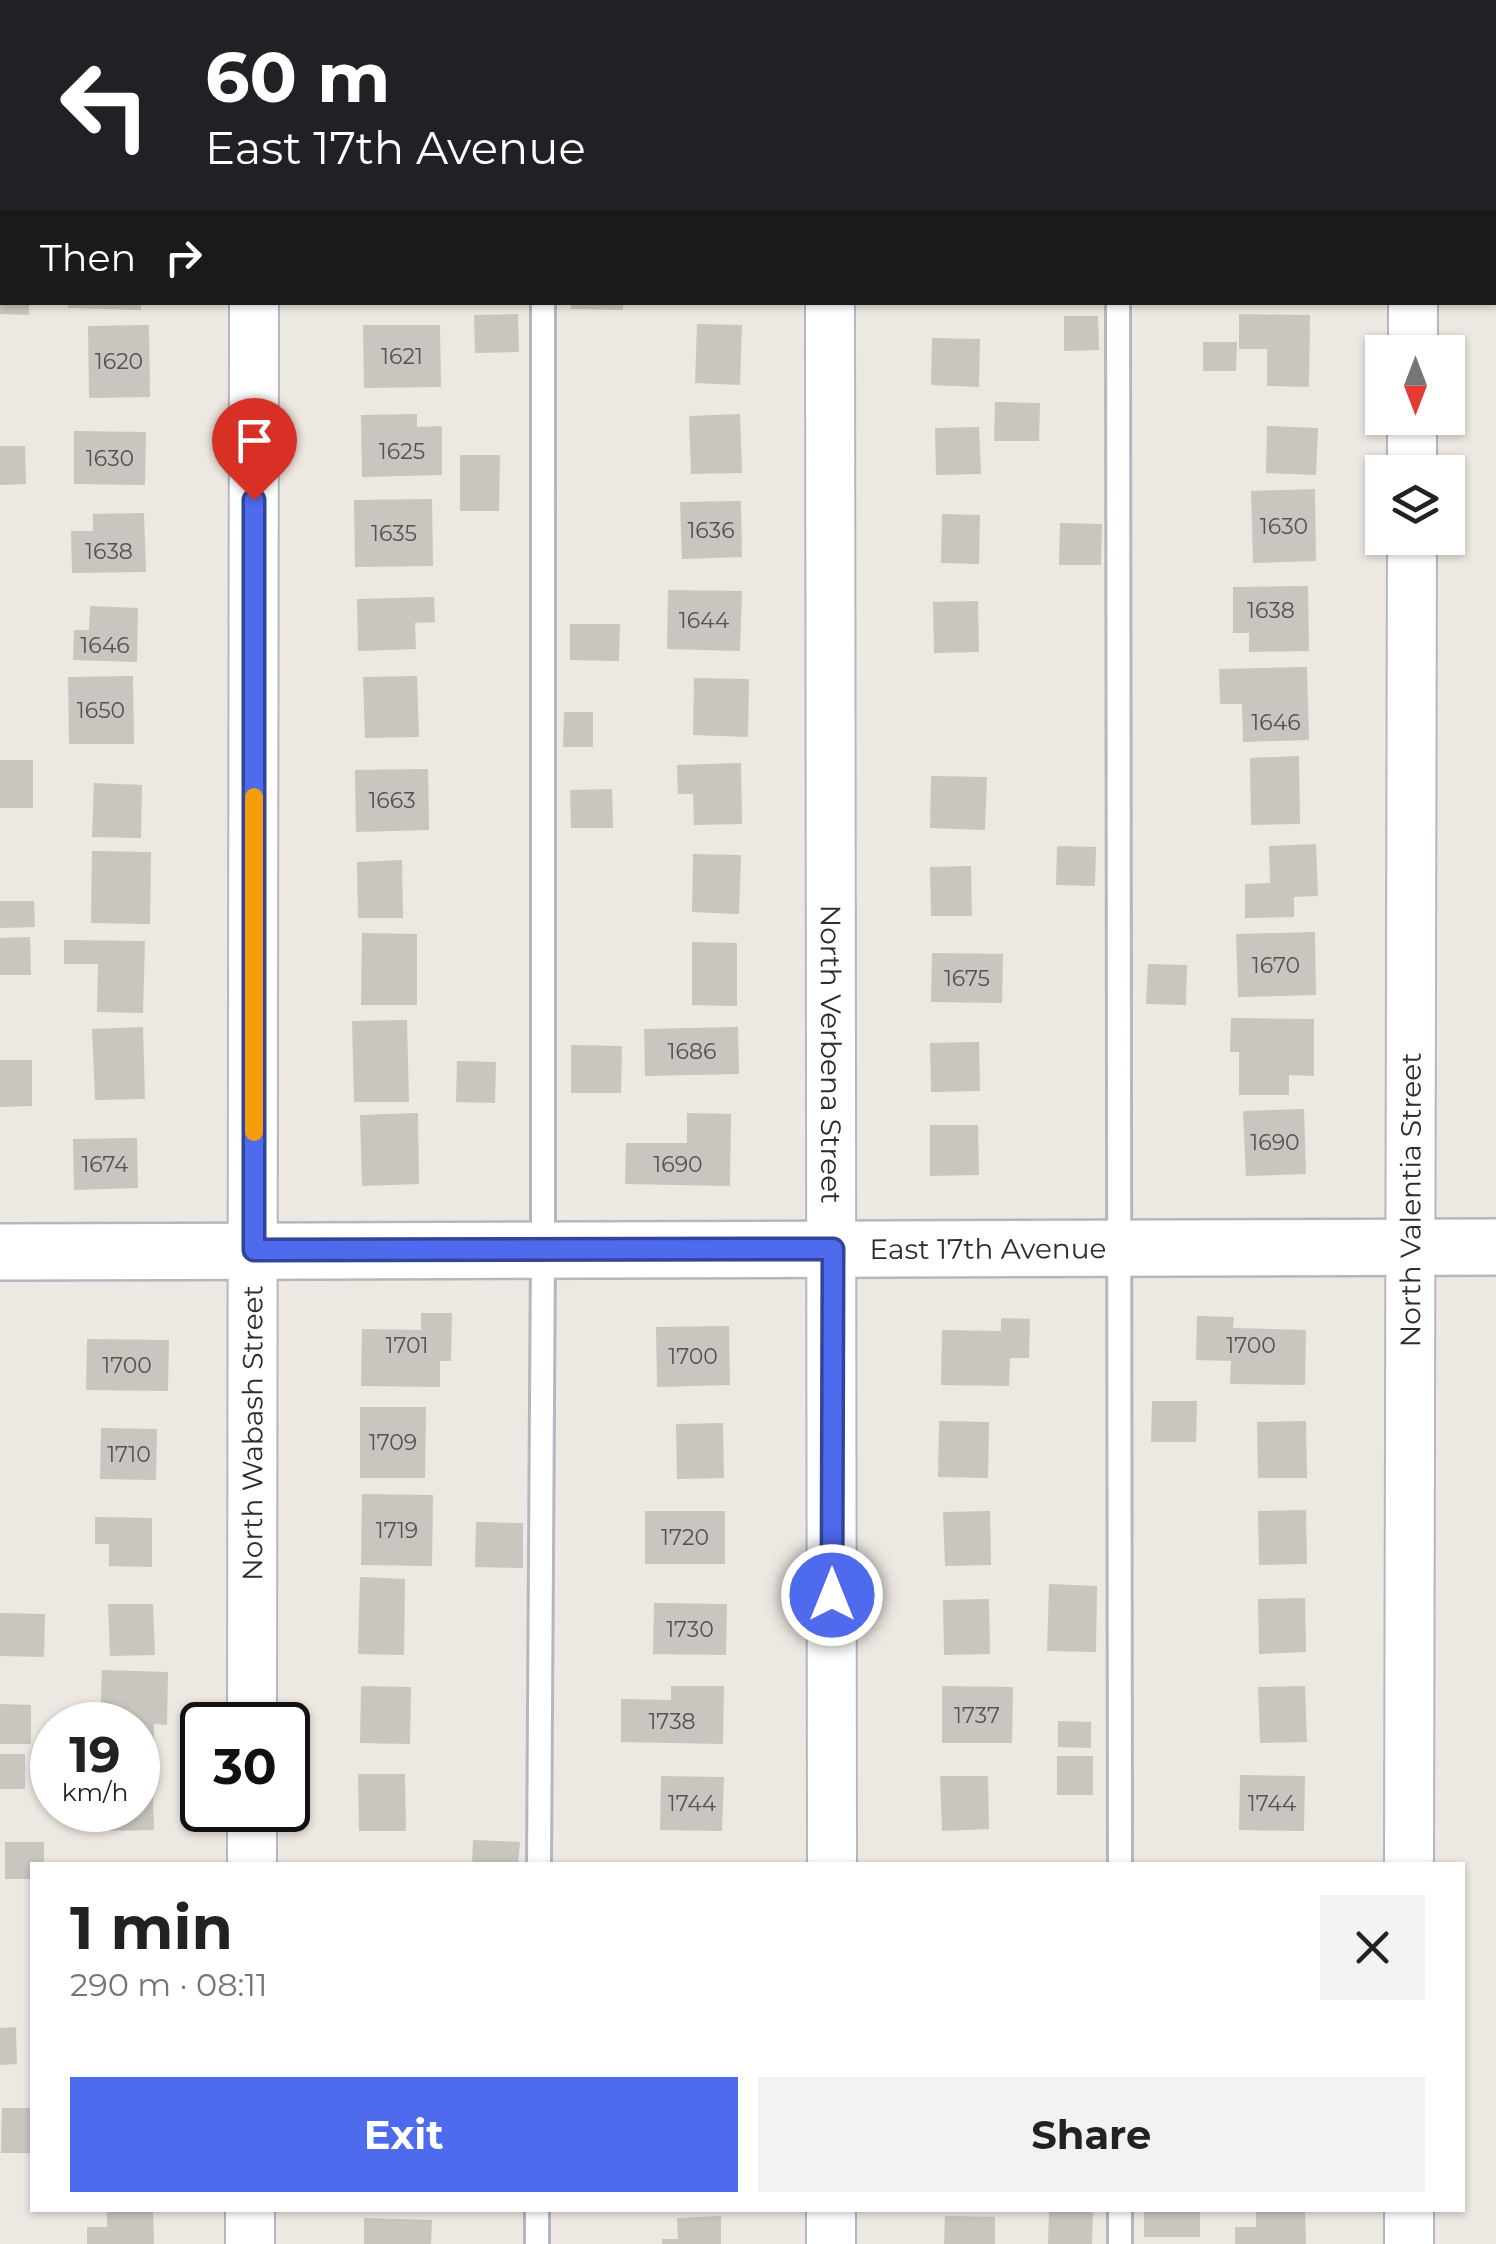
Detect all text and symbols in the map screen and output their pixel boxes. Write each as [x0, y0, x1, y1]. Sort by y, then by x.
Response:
text: 60 m [205, 34, 390, 120]
icon: left [40, 40, 170, 170]
text: East 17th Avenue [205, 120, 586, 175]
icon: right [156, 230, 211, 285]
text: Then [40, 234, 136, 281]
north arrow [1365, 335, 1465, 435]
map controls [1365, 335, 1465, 555]
house number: 1621 [381, 343, 423, 370]
house number: 1620 [95, 348, 143, 375]
pin [212, 398, 297, 501]
icon: arrive [227, 413, 282, 468]
house number: 1625 [379, 438, 425, 465]
house number: 1630 [86, 445, 134, 472]
button: layers [1365, 455, 1465, 555]
house number: 1630 [1260, 513, 1308, 540]
house number: 1636 [687, 517, 735, 544]
house number: 1635 [371, 520, 417, 547]
house number: 1638 [85, 538, 133, 565]
house number: 1638 [1247, 597, 1295, 624]
house number: 1644 [679, 607, 730, 634]
house number: 1646 [80, 632, 130, 659]
house number: 1650 [77, 697, 125, 724]
house number: 1646 [1251, 709, 1301, 736]
house number: 1663 [368, 787, 416, 814]
street label: North Verbena Street [814, 904, 848, 1204]
house number: 1670 [1252, 952, 1300, 979]
house number: 1675 [944, 965, 990, 992]
house number: 1686 [668, 1038, 716, 1065]
street label: North Valentia Street [1393, 1052, 1428, 1348]
house number: 1690 [1250, 1129, 1300, 1156]
house number: 1674 [81, 1151, 129, 1178]
house number: 1690 [653, 1151, 703, 1178]
street label: East 17th Avenue [869, 1231, 1107, 1266]
street label: North Wabash Street [235, 1285, 270, 1581]
house number: 1701 [386, 1332, 428, 1359]
house number: 1700 [1226, 1332, 1276, 1359]
house number: 1700 [668, 1343, 718, 1370]
house number: 1700 [102, 1352, 152, 1379]
house number: 1709 [369, 1429, 417, 1456]
house number: 1710 [107, 1441, 151, 1468]
house number: 1719 [376, 1517, 418, 1544]
house number: 1720 [661, 1524, 709, 1551]
position arrow [780, 1543, 884, 1647]
house number: 1730 [666, 1616, 714, 1643]
speed limit sign: 30 [180, 1702, 310, 1832]
house number: 1737 [954, 1702, 1000, 1729]
house number: 1738 [648, 1708, 696, 1735]
text: 19 [69, 1724, 121, 1785]
text: km/h [62, 1777, 128, 1807]
house number: 1744 [668, 1790, 717, 1817]
house number: 1744 [1248, 1790, 1297, 1817]
text: 1 min [70, 1891, 233, 1964]
button: close [1320, 1895, 1425, 2000]
text: 290 m · 08:11 [70, 1965, 268, 2004]
button: Exit [70, 2077, 738, 2192]
button: Share [758, 2077, 1425, 2192]

